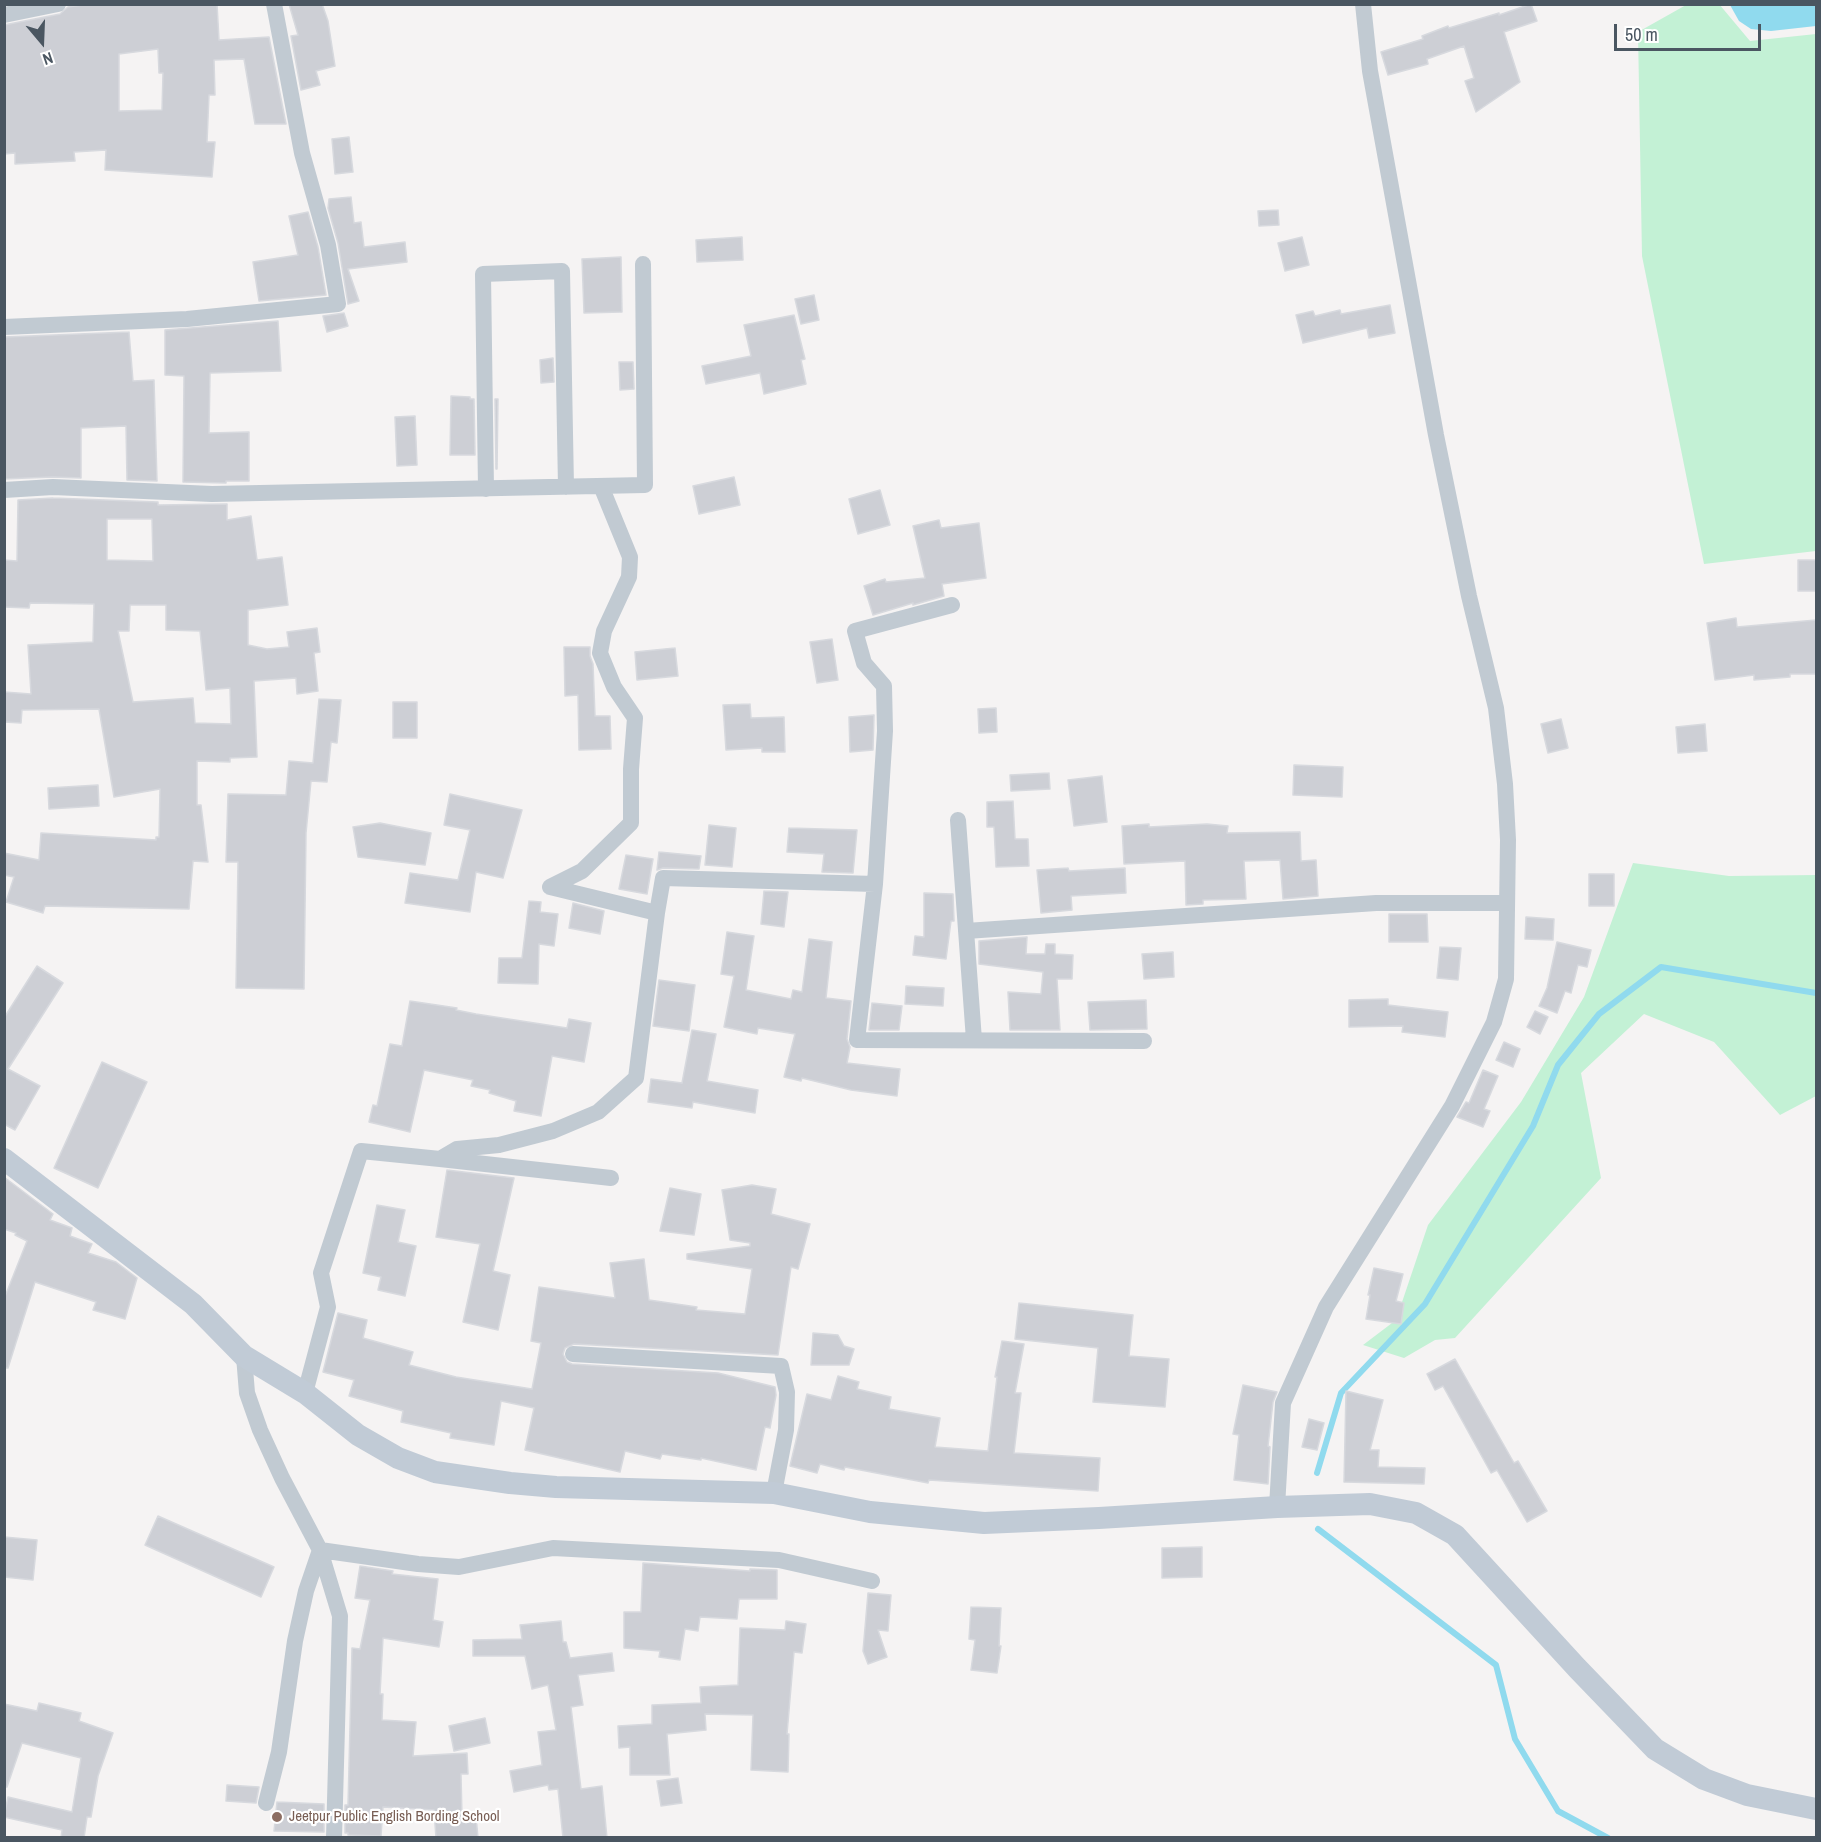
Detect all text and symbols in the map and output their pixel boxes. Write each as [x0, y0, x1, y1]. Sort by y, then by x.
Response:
north arrow [12, 12, 72, 72]
scale bar [1617, 12, 1764, 50]
text: 50 m [1625, 22, 1658, 47]
text: N [40, 47, 56, 71]
place label: Jeetpur Public English Bording School [289, 1808, 500, 1826]
marker: Jeetpur Public English Bording School [270, 1810, 284, 1824]

